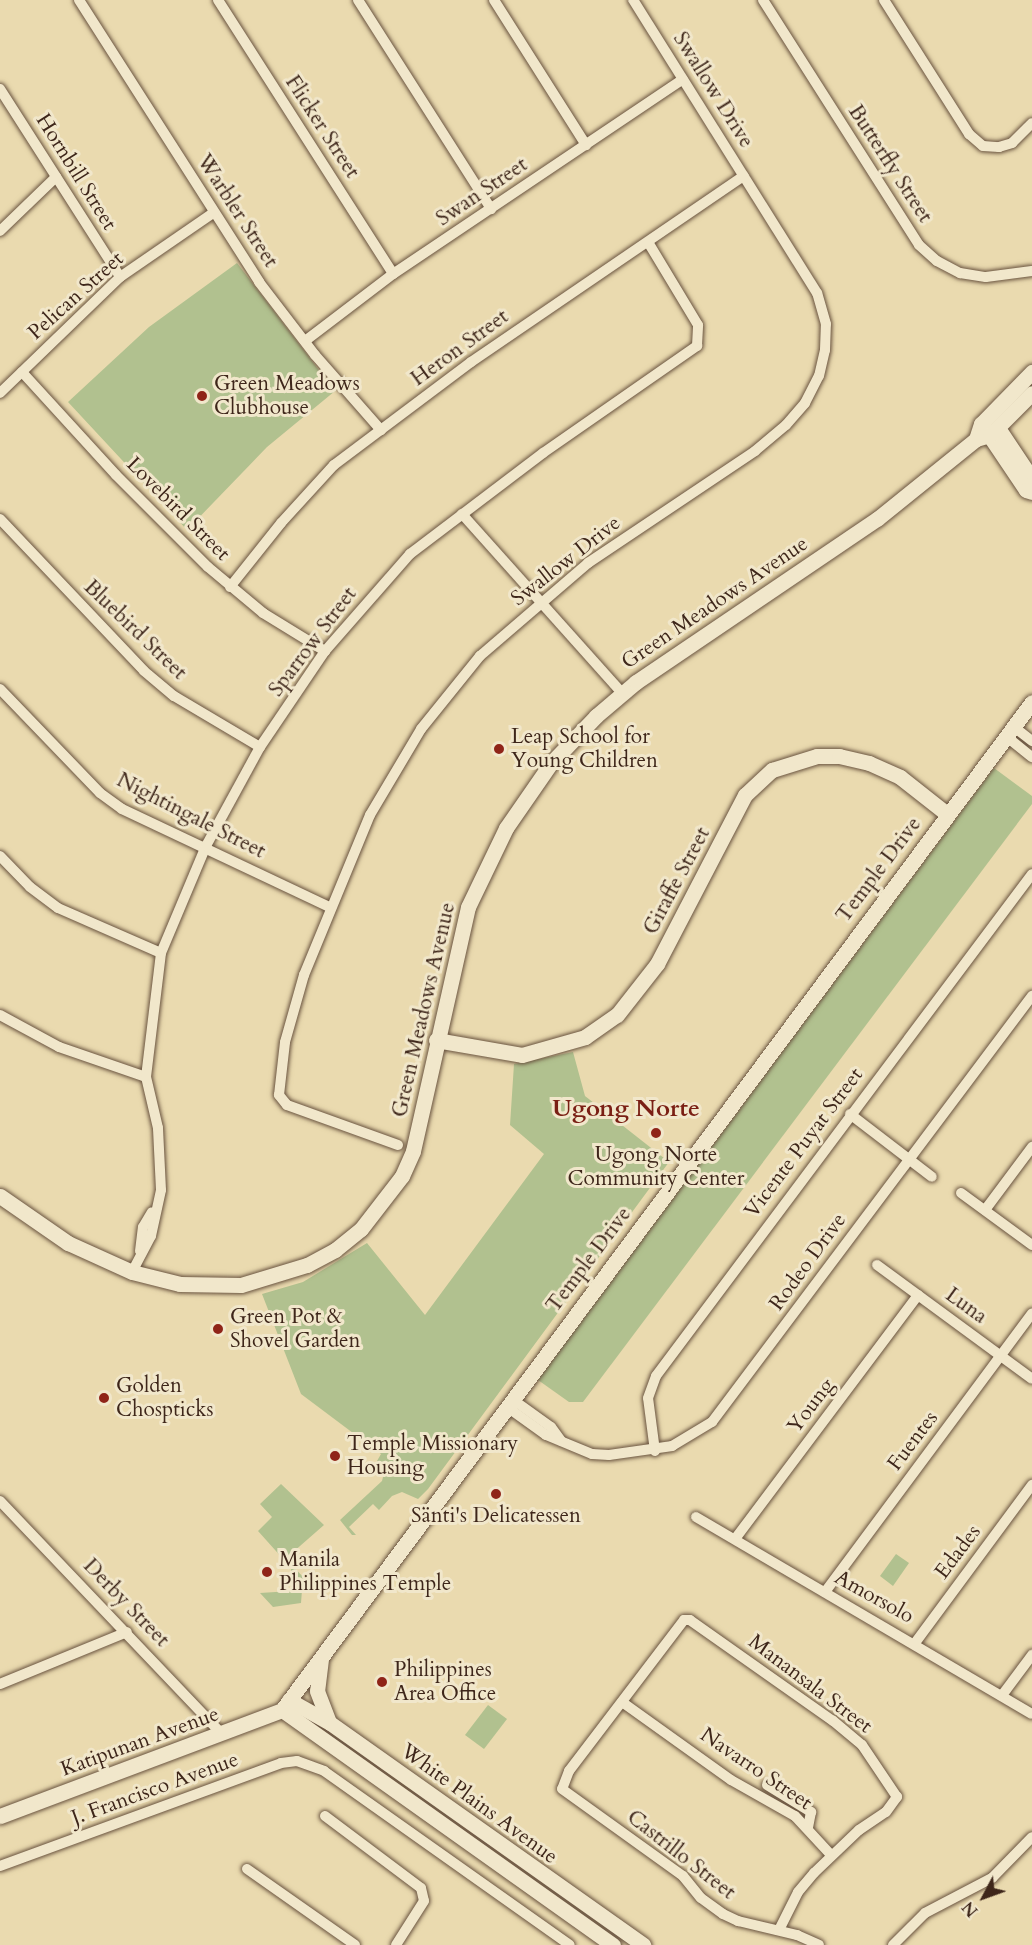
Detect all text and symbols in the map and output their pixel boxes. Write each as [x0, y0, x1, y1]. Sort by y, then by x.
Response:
street label: Swallow Drive [667, 27, 759, 153]
street label: Flicker Street [279, 71, 365, 183]
street label: Butterfly Street [843, 100, 937, 228]
street label: Hornbill Street [30, 109, 122, 235]
street label: Warbler Street [191, 150, 283, 272]
street label: Swan Street [432, 152, 532, 232]
street label: Pelican Street [23, 247, 129, 345]
street label: Heron Street [406, 304, 514, 392]
place label: Green Meadows Clubhouse [214, 371, 360, 421]
marker: Green Meadows Clubhouse [195, 389, 209, 403]
street label: Lovebird Street [121, 452, 235, 566]
street label: Swallow Drive [506, 511, 626, 611]
street label: Green Meadows Avenue [617, 531, 813, 675]
street label: Bluebird Street [78, 575, 192, 685]
street label: Sparrow Street [264, 582, 362, 702]
place label: Leap School for Young Children [511, 724, 658, 774]
marker: Leap School for Young Children [492, 742, 506, 756]
street label: Nightingale Street [112, 768, 270, 864]
street label: Temple Drive [831, 812, 927, 928]
street label: Giraffe Street [638, 823, 716, 939]
street label: Green Meadows Avenue [387, 900, 461, 1120]
street label: Vicente Puyat Street [739, 1063, 869, 1223]
district label: Ugong Norte [552, 1095, 700, 1123]
marker: Ugong Norte Community Center [649, 1126, 663, 1140]
place label: Ugong Norte Community Center [567, 1142, 745, 1192]
street label: Temple Drive [541, 1202, 637, 1318]
street label: Rodeo Drive [764, 1208, 852, 1316]
street label: Luna [940, 1283, 992, 1329]
place label: Green Pot & Shovel Garden [230, 1304, 361, 1354]
marker: Green Pot & Shovel Garden [211, 1322, 225, 1336]
place label: Golden Chospticks [116, 1373, 214, 1423]
street label: Young [782, 1374, 840, 1438]
marker: Golden Chospticks [97, 1391, 111, 1405]
street label: Fuentes [882, 1406, 944, 1476]
place label: Temple Missionary Housing [347, 1431, 518, 1481]
marker: Temple Missionary Housing [328, 1449, 342, 1463]
marker: Sänti's Delicatessen [489, 1487, 503, 1501]
place label: Sänti's Delicatessen [411, 1503, 581, 1529]
street label: Edades [930, 1520, 986, 1584]
place label: Manila Philippines Temple [279, 1547, 451, 1597]
street label: Derby Street [78, 1554, 174, 1652]
marker: Manila Philippines Temple [260, 1565, 274, 1579]
street label: Amorsolo [830, 1565, 918, 1629]
street label: Manansala Street [743, 1629, 877, 1739]
place label: Philippines Area Office [394, 1657, 496, 1707]
marker: Philippines Area Office [375, 1675, 389, 1689]
street label: Katipunan Avenue [57, 1702, 223, 1782]
street label: Navarro Street [695, 1722, 817, 1816]
street label: White Plains Avenue [396, 1739, 562, 1869]
street label: J. Francisco Avenue [68, 1747, 242, 1831]
street label: Castrillo Street [622, 1805, 740, 1905]
north arrow [954, 1867, 1014, 1927]
text: N [958, 1896, 983, 1921]

